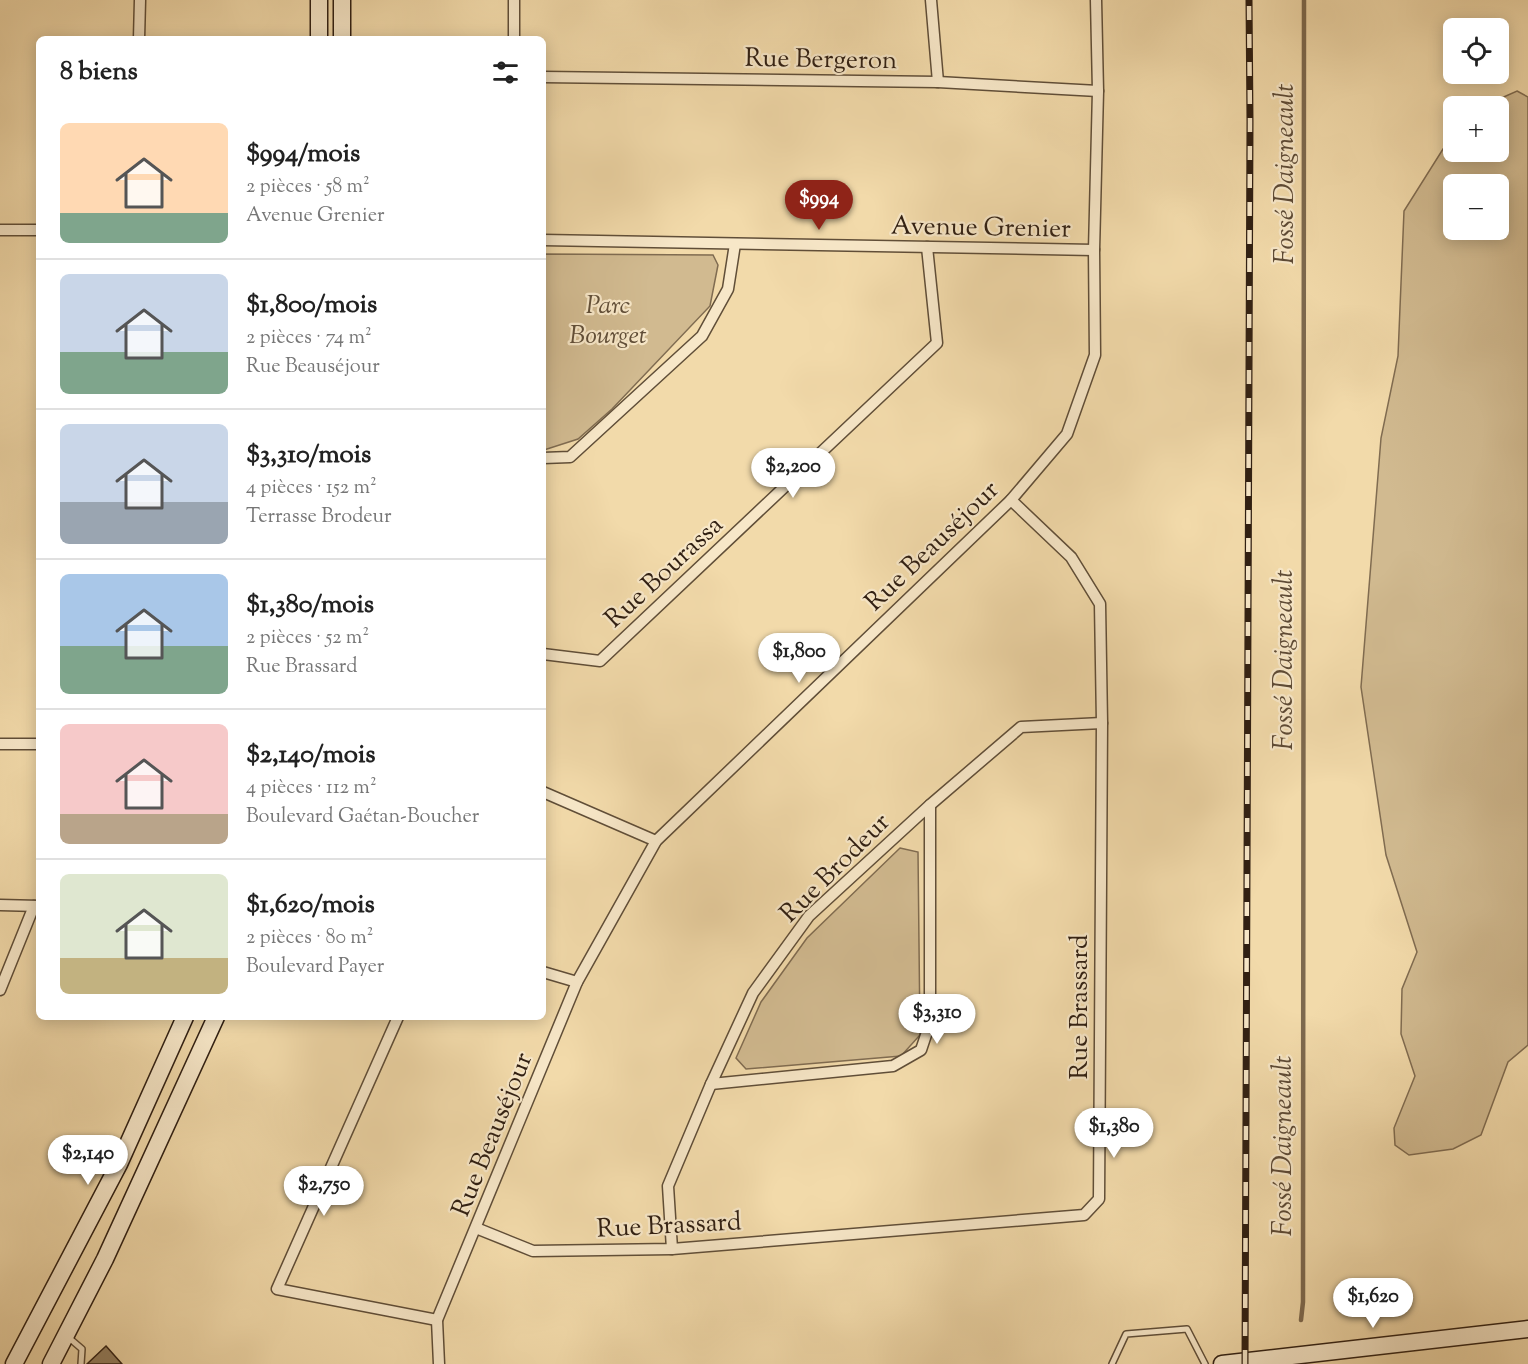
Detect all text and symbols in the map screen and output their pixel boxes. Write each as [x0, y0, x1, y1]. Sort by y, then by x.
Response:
map controls [1443, 18, 1509, 240]
button: locate [1443, 18, 1509, 84]
street label: Rue Bergeron [744, 41, 898, 80]
text: 8 biens [60, 54, 138, 91]
icon: filters [489, 56, 522, 89]
water label: Fossé Daigneault [1267, 83, 1306, 265]
button: + [1443, 96, 1509, 162]
text: $994/mois [246, 136, 360, 173]
icon: home [108, 147, 180, 219]
text: 2 pièces · 58 m² [246, 173, 370, 202]
button: − [1443, 174, 1509, 240]
pin: $994 [783, 180, 855, 231]
text: $994 [799, 185, 839, 214]
text: Avenue Grenier [246, 202, 384, 231]
street label: Avenue Grenier [891, 208, 1072, 249]
text: $1,800/mois [246, 287, 377, 324]
park label: Parc Bourget [569, 288, 647, 355]
icon: home [108, 298, 180, 370]
text: 2 pièces · 74 m² [246, 324, 372, 353]
text: Rue Beauséjour [246, 353, 380, 382]
text: $3,310/mois [246, 437, 371, 474]
icon: home [108, 448, 180, 520]
pin: $2,200 [744, 448, 842, 499]
text: $2,200 [765, 453, 821, 482]
street label: Rue Beauséjour [857, 473, 1008, 621]
text: 4 pièces · 152 m² [246, 474, 377, 503]
text: Terrasse Brodeur [246, 503, 392, 532]
street label: Rue Bourassa [597, 508, 732, 638]
water label: Fossé Daigneault [1266, 569, 1305, 751]
text: $1,380/mois [246, 587, 374, 624]
icon: home [108, 598, 180, 670]
text: 2 pièces · 52 m² [246, 624, 369, 653]
pin: $1,800 [750, 633, 848, 684]
text: $1,800 [772, 638, 826, 667]
text: Rue Brassard [246, 653, 358, 682]
text: $2,140/mois [246, 737, 376, 774]
icon: home [108, 748, 180, 820]
text: 4 pièces · 112 m² [246, 774, 377, 803]
text: Boulevard Gaétan-Boucher [246, 803, 479, 832]
street label: Rue Brodeur [772, 805, 899, 932]
text: $1,620/mois [246, 887, 375, 924]
icon: home [108, 898, 180, 970]
text: 2 pièces · 80 m² [246, 924, 374, 953]
street label: Rue Brassard [1062, 934, 1099, 1080]
text: Boulevard Payer [246, 953, 384, 982]
pin: $3,310 [888, 994, 986, 1045]
text: $3,310 [913, 999, 962, 1028]
street label: Rue Beauséjour [444, 1047, 543, 1223]
water label: Fossé Daigneault [1265, 1055, 1304, 1237]
pin: $1,380 [1065, 1108, 1163, 1159]
text: $1,380 [1088, 1113, 1140, 1142]
pin: $2,140 [39, 1135, 137, 1186]
text: $2,140 [62, 1140, 114, 1169]
pin: $2,750 [275, 1166, 373, 1217]
text: $2,750 [298, 1171, 350, 1200]
street label: Rue Brassard [596, 1204, 743, 1249]
pin: $1,620 [1324, 1278, 1422, 1329]
text: $1,620 [1347, 1283, 1399, 1312]

